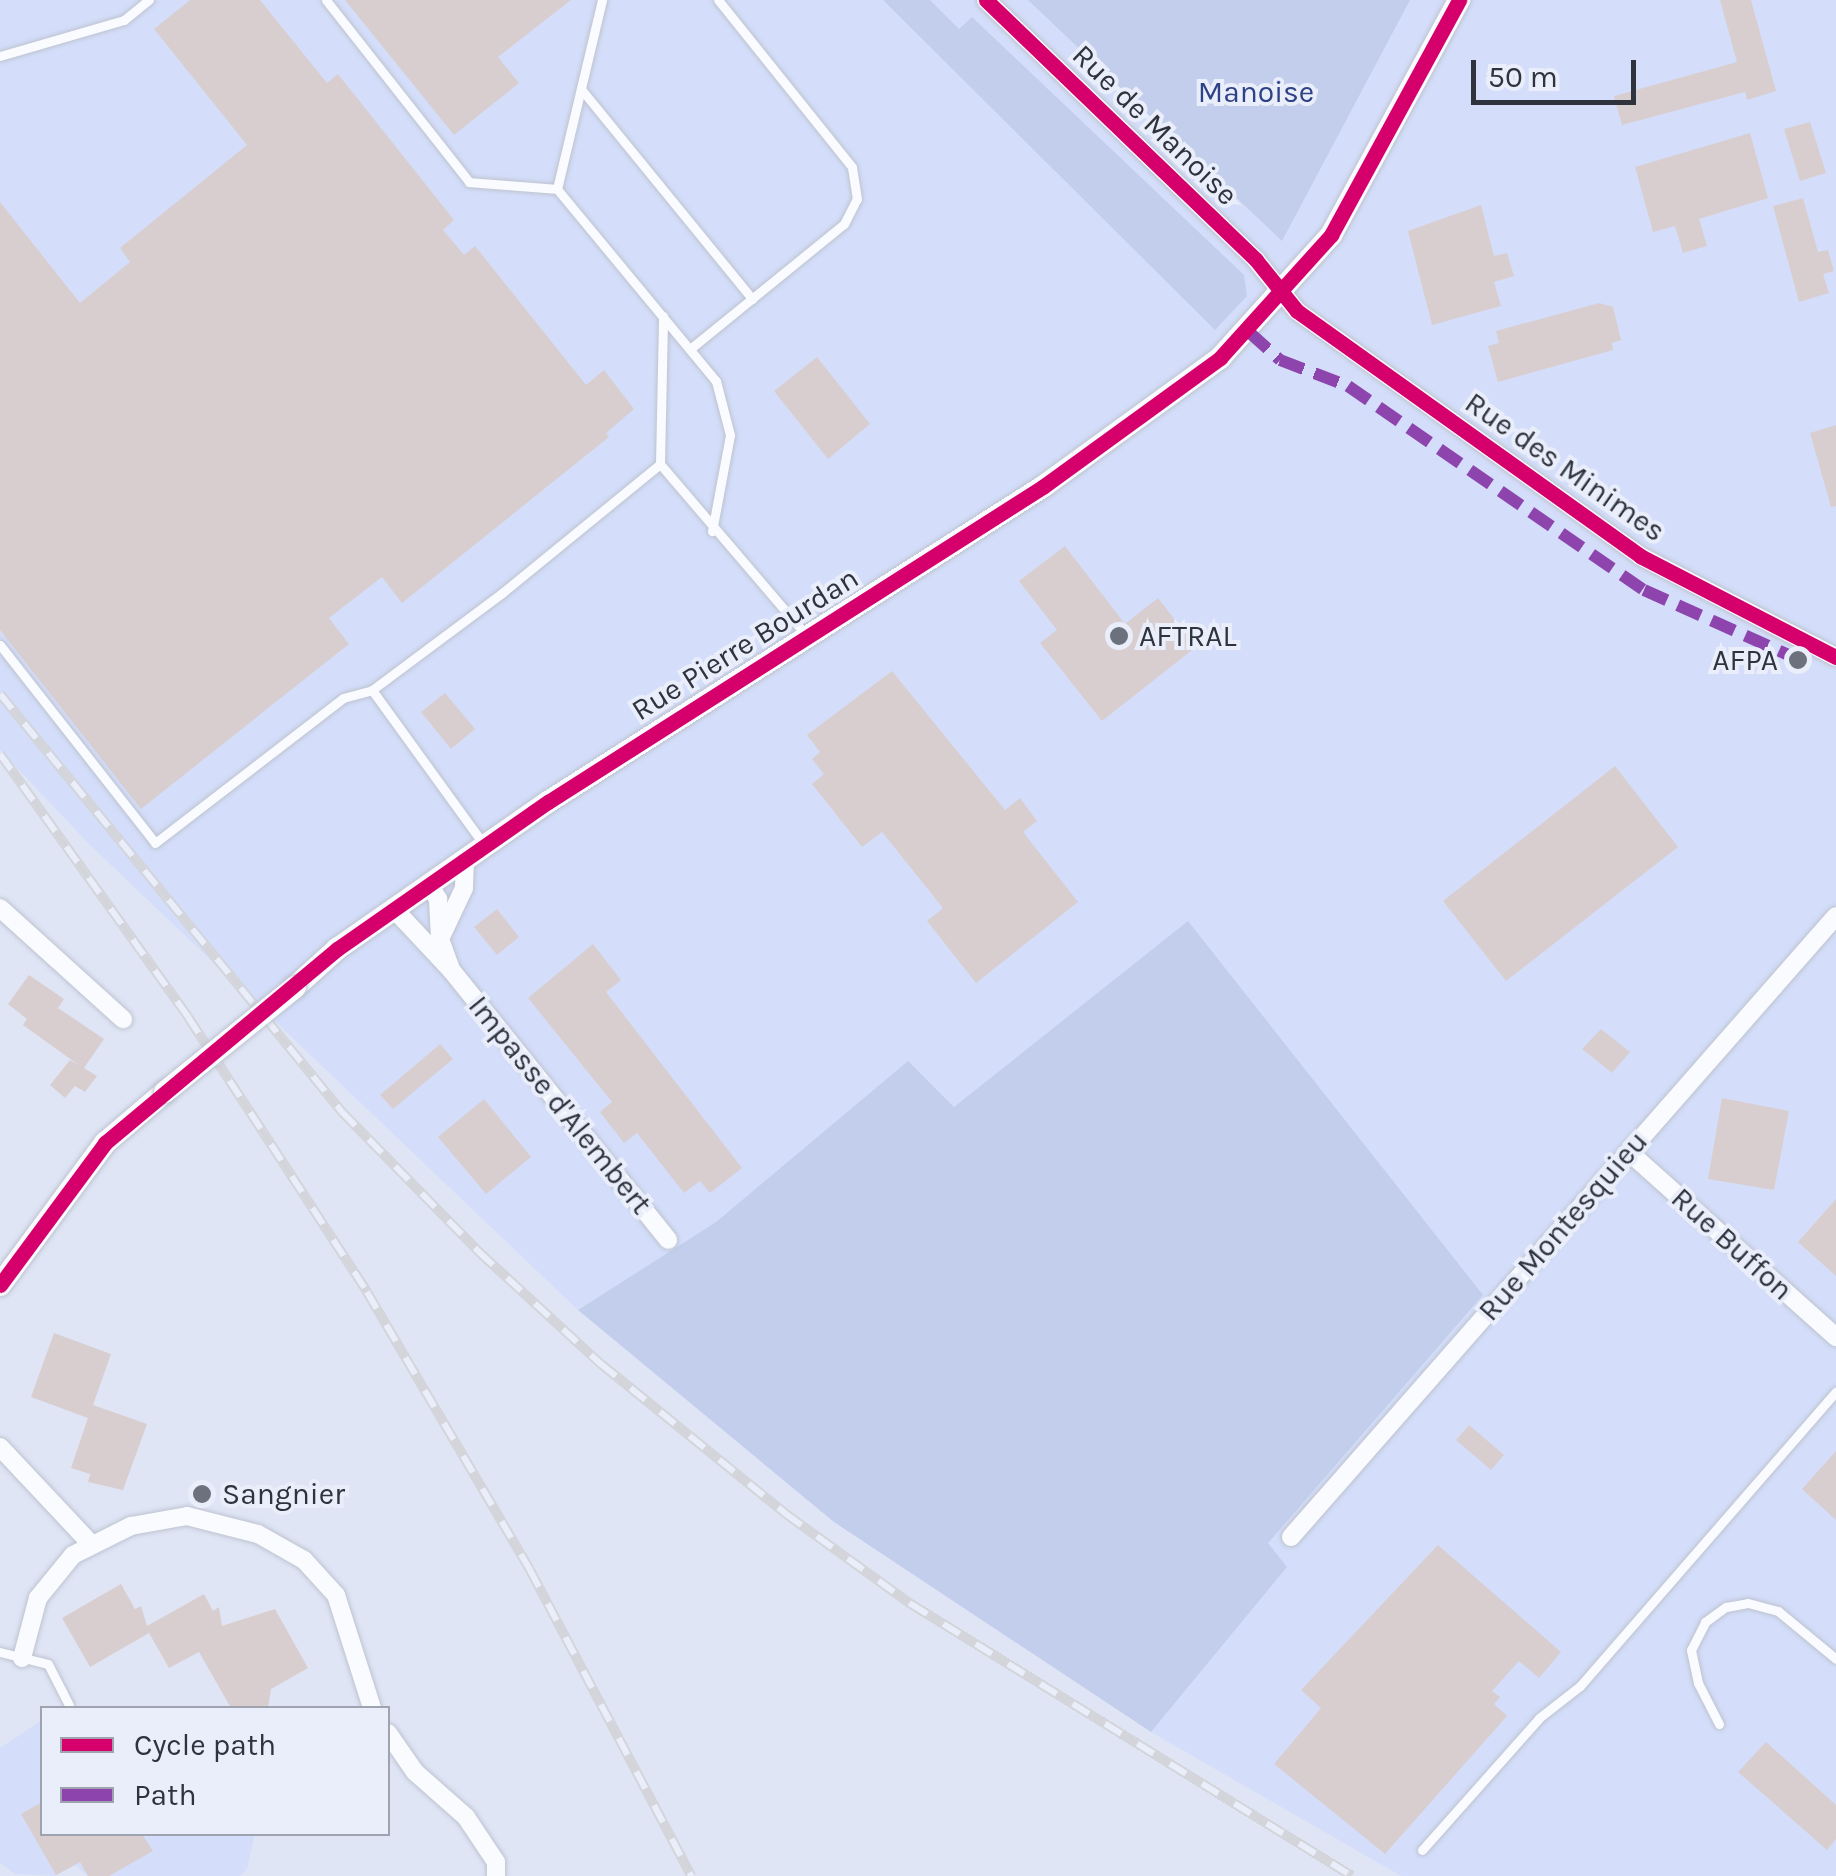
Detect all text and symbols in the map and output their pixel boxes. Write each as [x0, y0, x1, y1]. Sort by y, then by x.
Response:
street label: Rue de Manoise [1065, 37, 1245, 213]
scale bar [1476, 40, 1641, 102]
text: 50 m [1488, 59, 1558, 95]
park label: Manoise [1198, 74, 1314, 110]
street label: Rue des Minimes [1458, 385, 1672, 549]
street label: Rue Pierre Bourdan [625, 560, 865, 728]
place label: AFTRAL [1139, 618, 1237, 654]
marker: AFTRAL [1108, 625, 1130, 647]
place label: AFPA [1712, 642, 1778, 678]
marker: AFPA [1787, 649, 1809, 671]
street label: Impasse d'Alembert [461, 988, 659, 1222]
street label: Rue Montesquieu [1471, 1124, 1655, 1328]
street label: Rue Buffon [1664, 1180, 1800, 1308]
place label: Sangnier [222, 1476, 345, 1512]
marker: Sangnier [191, 1483, 213, 1505]
legend [40, 1706, 390, 1836]
text: Cycle path [134, 1727, 276, 1763]
text: Path [134, 1777, 197, 1813]

